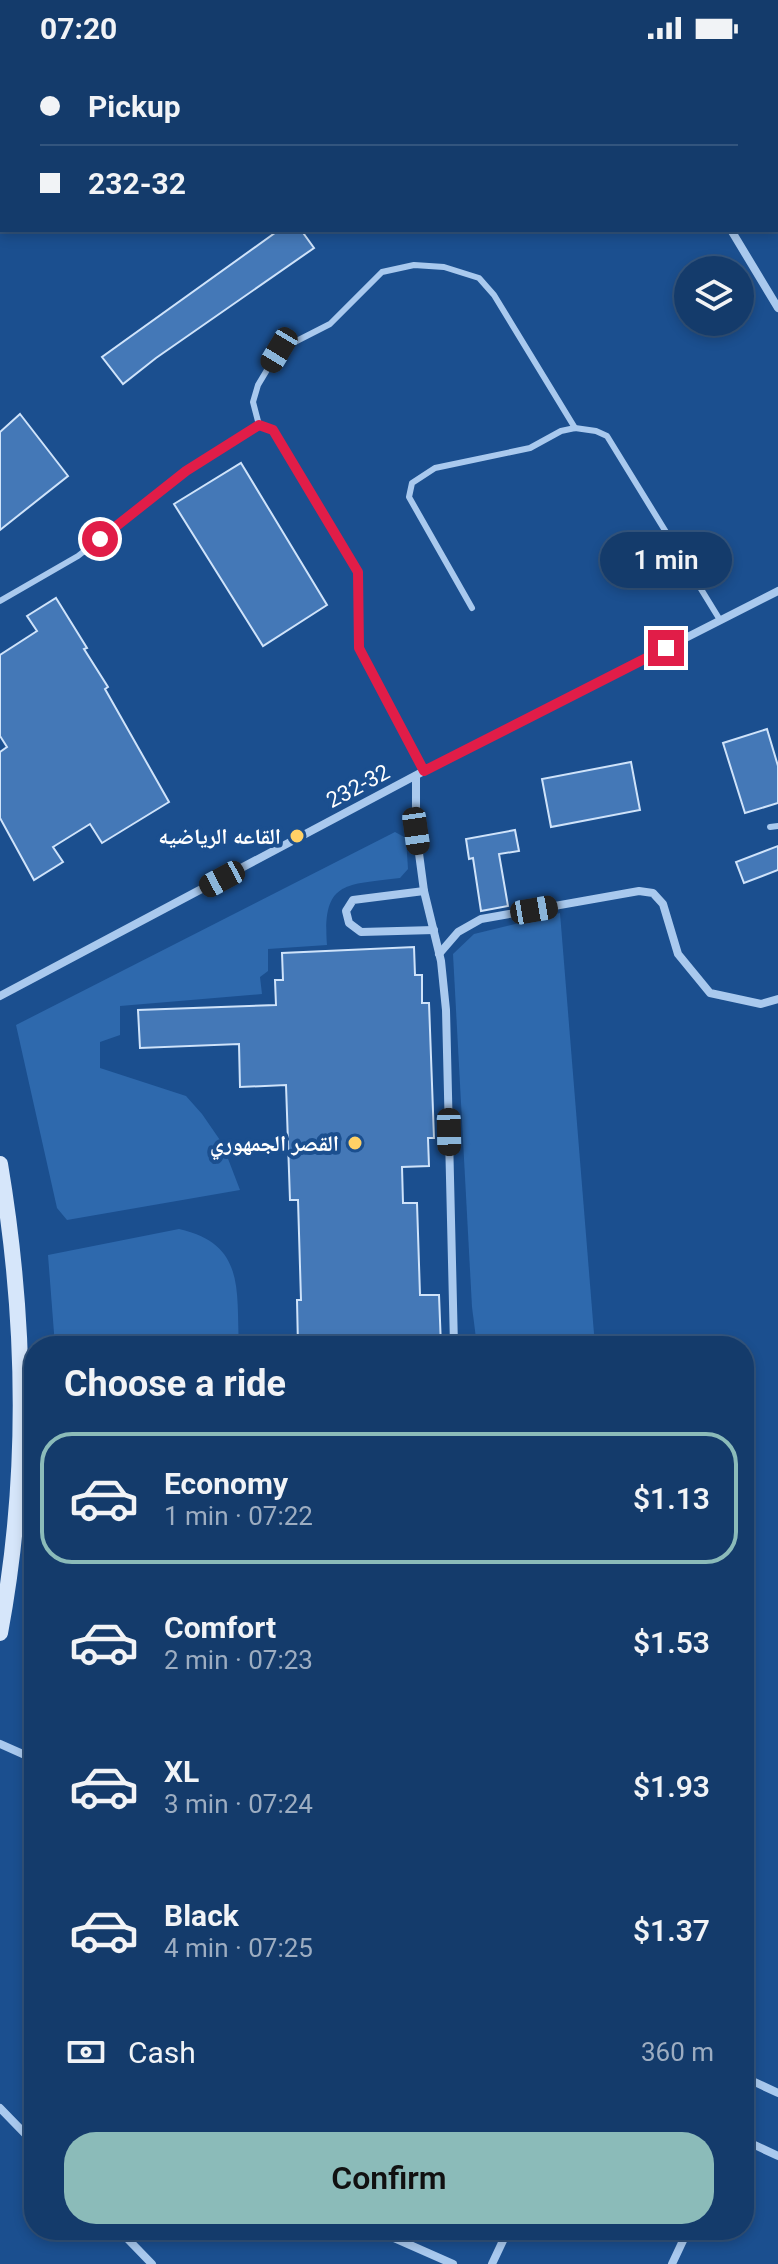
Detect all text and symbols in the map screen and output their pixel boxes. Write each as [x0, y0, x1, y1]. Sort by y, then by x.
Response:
text: 07:20 [40, 11, 117, 46]
text: Pickup [88, 89, 181, 124]
text: 232-32 [88, 166, 186, 201]
map controls [674, 256, 754, 336]
button: layers [674, 256, 754, 336]
car [256, 323, 302, 377]
route start [82, 521, 118, 557]
callout: 1 min [600, 532, 732, 588]
text: 1 min [633, 545, 699, 575]
route end [648, 630, 684, 666]
street label: 232-32 [322, 759, 394, 813]
car [401, 806, 431, 856]
place label: القاعه الرياضيه [158, 824, 281, 849]
marker: القاعه الرياضيه [288, 827, 306, 845]
car [195, 857, 249, 901]
car [508, 894, 560, 926]
car [437, 1108, 461, 1156]
place label: القصر الجمهوري [210, 1131, 339, 1160]
marker: القصر الجمهوري [346, 1134, 364, 1152]
text: Choose a ride [64, 1363, 286, 1405]
icon: car [68, 1462, 140, 1534]
text: Economy [164, 1466, 288, 1501]
text: $1.13 [633, 1481, 710, 1516]
text: 1 min · 07:22 [164, 1501, 313, 1531]
icon: car [68, 1606, 140, 1678]
text: Comfort [164, 1610, 276, 1645]
text: $1.53 [633, 1625, 710, 1660]
text: 2 min · 07:23 [164, 1645, 313, 1675]
icon: car [68, 1750, 140, 1822]
text: XL [164, 1754, 199, 1789]
text: $1.93 [633, 1769, 710, 1804]
text: 3 min · 07:24 [164, 1789, 313, 1819]
icon: car [68, 1894, 140, 1966]
text: Black [164, 1898, 239, 1933]
text: $1.37 [633, 1913, 710, 1948]
text: 4 min · 07:25 [164, 1933, 313, 1963]
icon: cash [64, 2030, 108, 2074]
text: Cash [128, 2035, 196, 2070]
text: 360 m [641, 2037, 714, 2067]
button: Confirm [64, 2132, 714, 2224]

